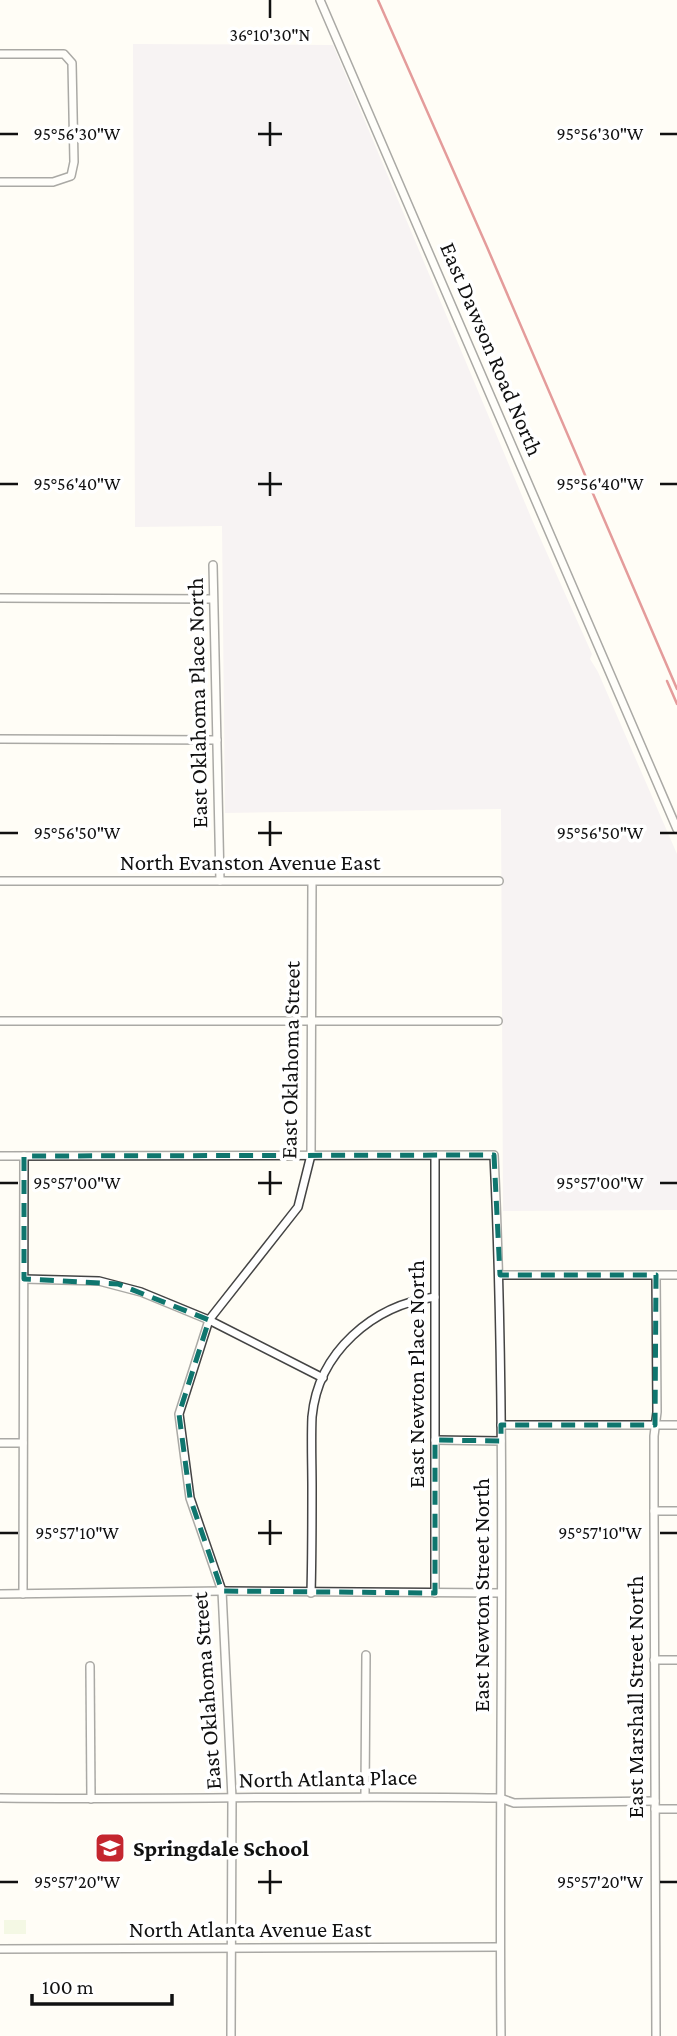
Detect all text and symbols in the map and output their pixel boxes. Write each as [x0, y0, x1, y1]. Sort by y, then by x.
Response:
text: 36°10'30"N [230, 25, 311, 45]
text: 95°56'30"W [34, 124, 121, 144]
text: 95°56'30"W [557, 124, 644, 144]
street label: East Dawson Road North [435, 238, 549, 460]
text: 95°56'40"W [34, 474, 121, 494]
text: 95°56'40"W [557, 474, 644, 494]
street label: East Oklahoma Place North [182, 577, 212, 829]
text: 95°56'50"W [34, 823, 121, 843]
text: 95°56'50"W [557, 823, 644, 843]
street label: North Evanston Avenue East [120, 849, 381, 875]
street label: East Oklahoma Street [275, 960, 305, 1159]
text: 95°57'00"W [33, 1173, 121, 1193]
text: 95°57'00"W [556, 1173, 644, 1193]
street label: East Newton Place North [403, 1260, 429, 1488]
street label: East Newton Street North [468, 1478, 494, 1712]
text: 95°57'10"W [35, 1523, 119, 1543]
text: 95°57'10"W [558, 1523, 642, 1543]
street label: East Marshall Street North [622, 1575, 648, 1819]
street label: East Oklahoma Street [186, 1591, 226, 1791]
street label: North Atlanta Place [238, 1763, 418, 1793]
school or university icon: Springdale School [93, 1831, 127, 1865]
place label: Springdale School [133, 1835, 309, 1861]
text: 95°57'20"W [34, 1872, 121, 1892]
text: 95°57'20"W [557, 1872, 644, 1892]
street label: North Atlanta Avenue East [129, 1916, 372, 1942]
scale bar [32, 1962, 172, 2006]
text: 100 m [42, 1975, 94, 1999]

